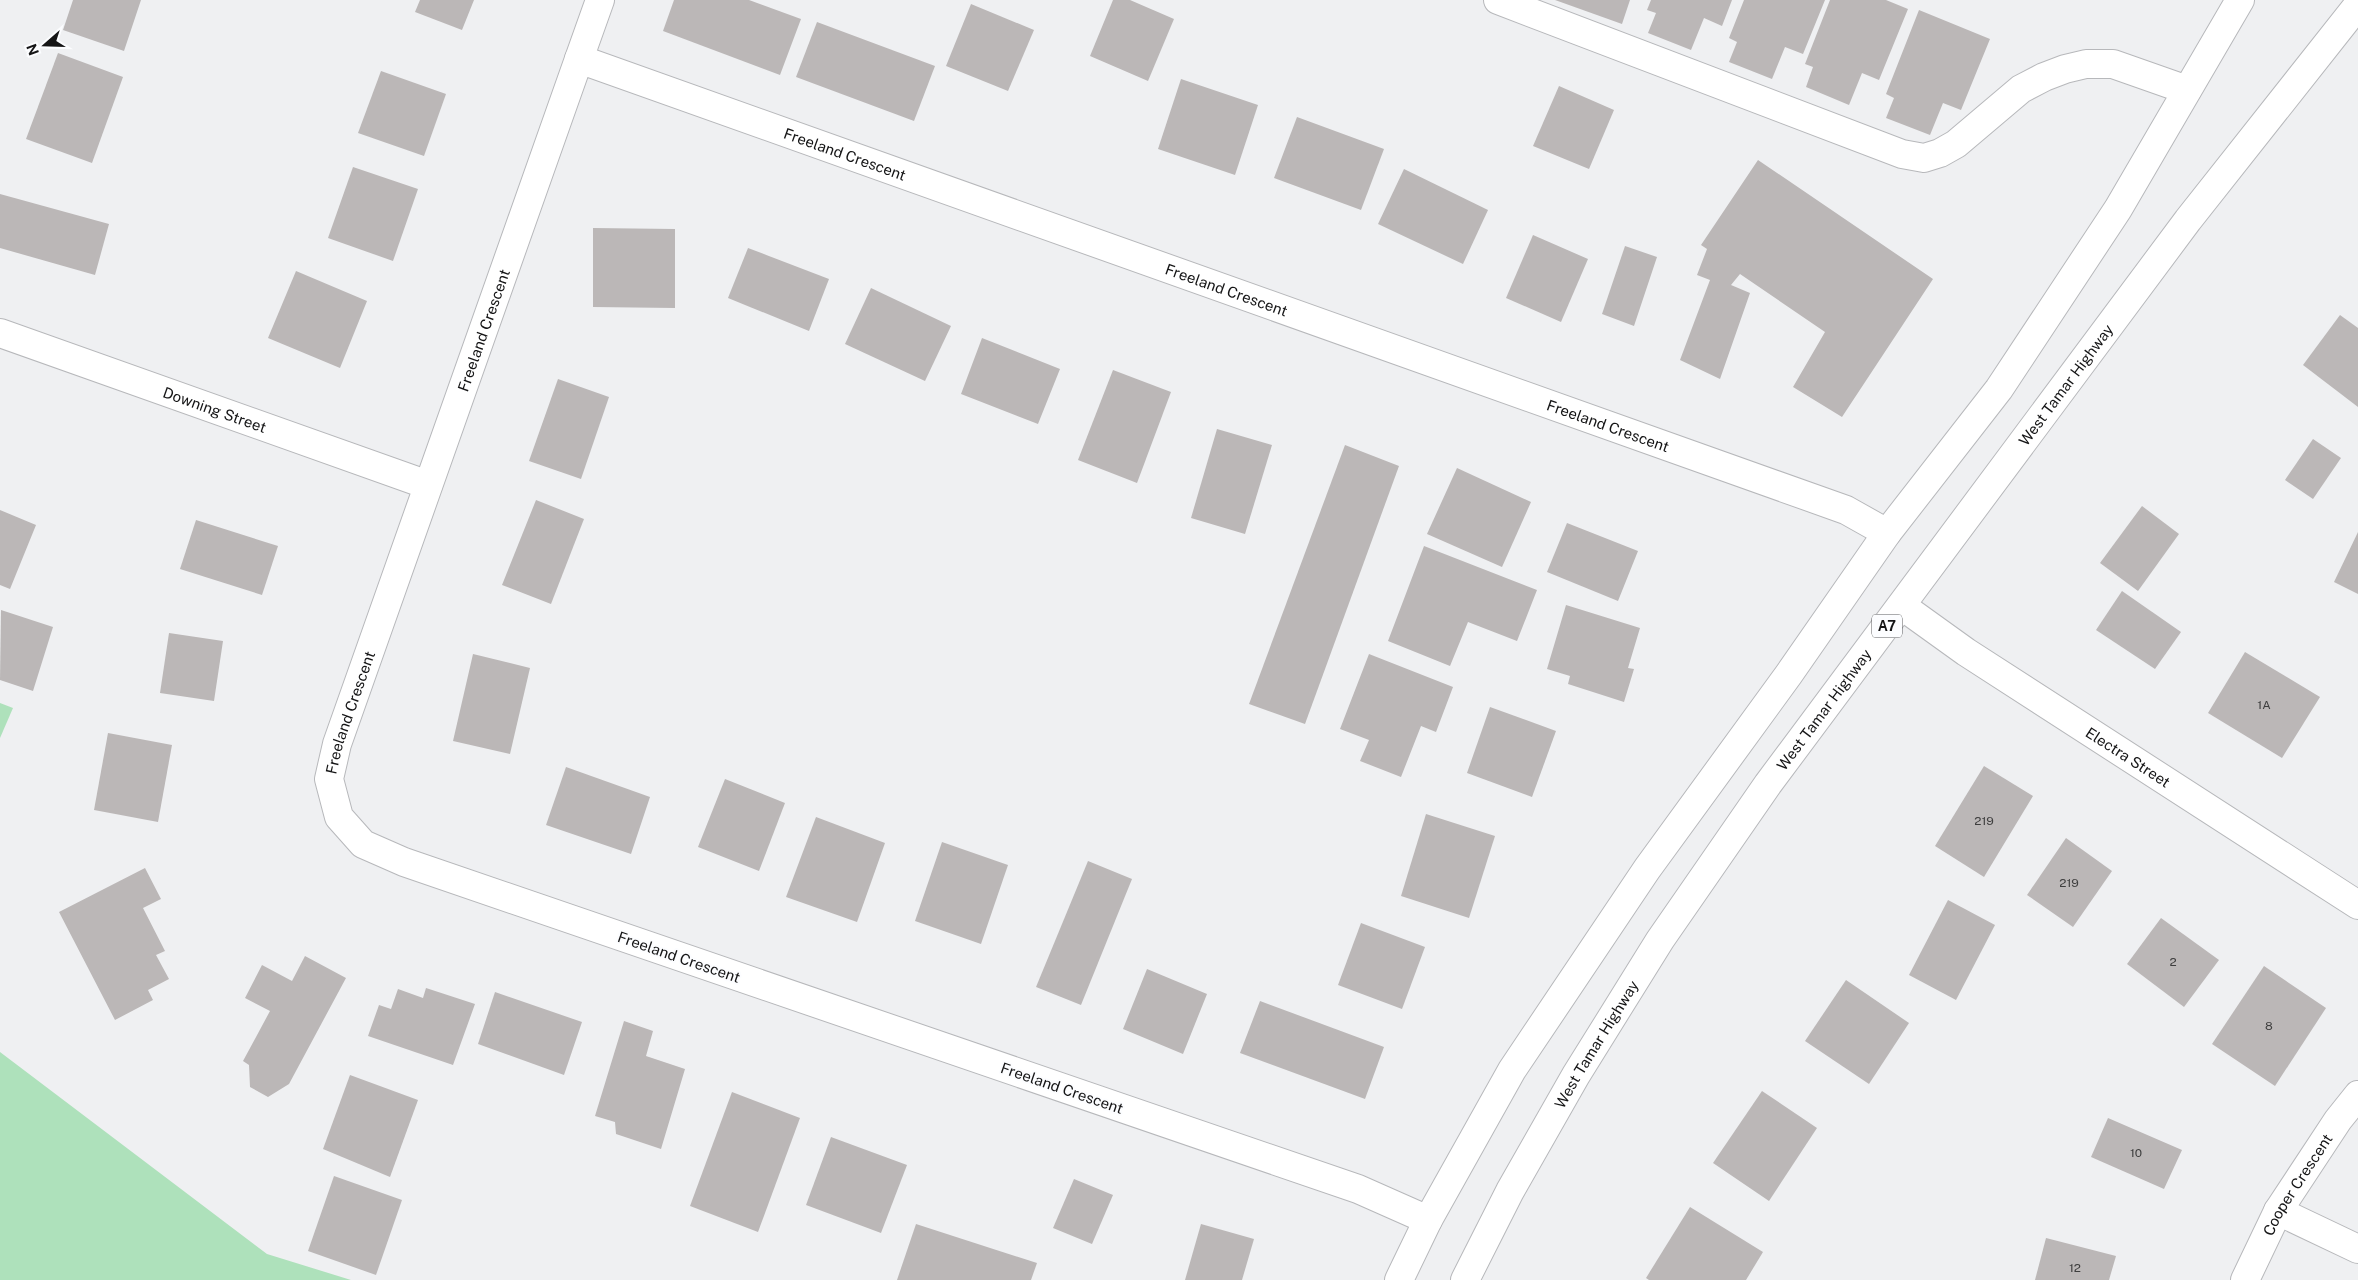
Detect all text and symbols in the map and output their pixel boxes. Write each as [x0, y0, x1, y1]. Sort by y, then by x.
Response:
north arrow [20, 20, 70, 70]
text: N [23, 42, 42, 57]
street label: Freeland Crescent [782, 124, 909, 183]
street label: Freeland Crescent [1163, 260, 1290, 319]
street label: Freeland Crescent [454, 267, 513, 394]
street label: West Tamar Highway [2015, 321, 2116, 448]
street label: Downing Street [161, 383, 269, 436]
street label: Freeland Crescent [1545, 396, 1672, 455]
road number: A7 [1872, 614, 1902, 638]
street label: West Tamar Highway [1773, 645, 1874, 773]
street label: Freeland Crescent [322, 648, 378, 776]
house number: 1A [2257, 698, 2271, 712]
street label: Electra Street [2083, 723, 2174, 790]
house number: 219 [1974, 814, 1994, 828]
house number: 219 [2059, 876, 2079, 890]
street label: Freeland Crescent [615, 928, 743, 986]
house number: 2 [2169, 955, 2177, 969]
street label: West Tamar Highway [1551, 977, 1641, 1111]
house number: 8 [2265, 1019, 2273, 1033]
street label: Freeland Crescent [998, 1059, 1126, 1117]
street label: Cooper Crescent [2259, 1130, 2335, 1238]
house number: 10 [2130, 1146, 2142, 1160]
house number: 12 [2069, 1261, 2081, 1275]

